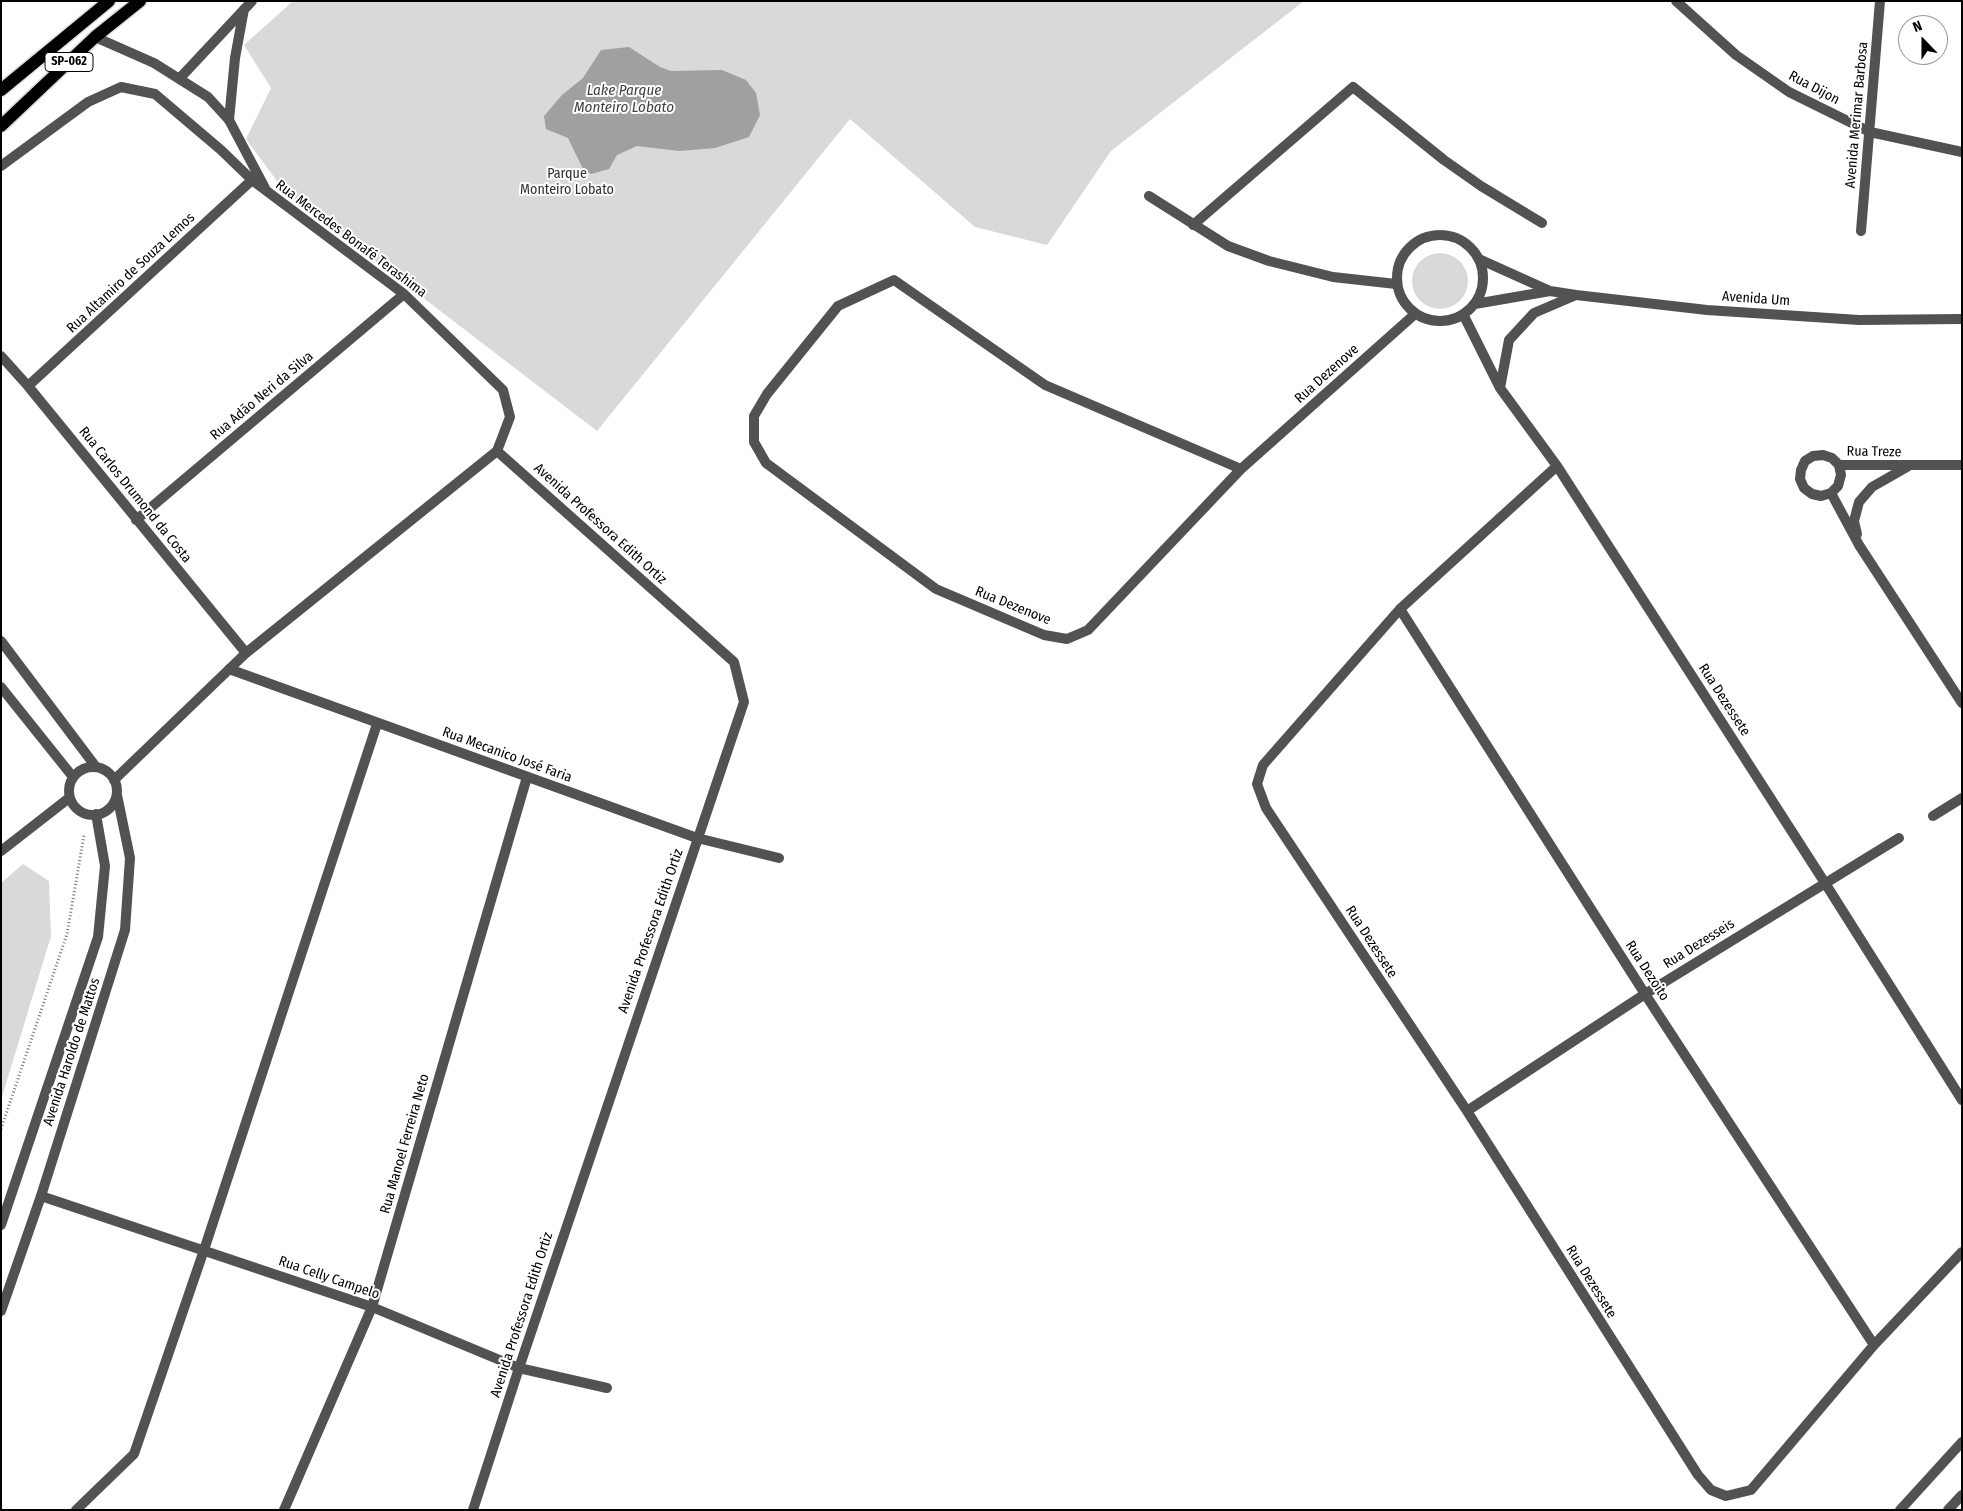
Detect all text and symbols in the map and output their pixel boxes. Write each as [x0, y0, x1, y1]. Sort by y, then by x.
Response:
north arrow [1898, 15, 1948, 65]
text: N [1910, 17, 1925, 36]
street label: Avenida Merimar Barbosa [1842, 41, 1872, 189]
road number: SP-062 [45, 52, 93, 72]
street label: Rua Dijon [1786, 68, 1842, 108]
water label: Lake Parque Monteiro Lobato [574, 82, 674, 117]
park label: Parque Monteiro Lobato [520, 166, 614, 198]
street label: Rua Mercedes Bonafé Terashima [272, 177, 430, 301]
street label: Rua Altamiro de Souza Lemos [64, 209, 198, 337]
street label: Avenida Um [1721, 288, 1791, 310]
street label: Rua Dezenove [1292, 341, 1362, 407]
street label: Rua Adão Neri da Silva [207, 348, 317, 444]
street label: Rua Carlos Drumond da Costa [75, 424, 195, 566]
street label: Rua Treze [1846, 443, 1902, 461]
street label: Avenida Professora Edith Ortiz [530, 460, 670, 588]
street label: Rua Dezenove [973, 583, 1053, 629]
street label: Rua Dezessete [1695, 661, 1753, 739]
street label: Rua Mecanico José Faria [440, 724, 574, 786]
street label: Avenida Professora Edith Ortiz [615, 847, 687, 1015]
street label: Rua Dezessete [1342, 903, 1400, 981]
street label: Rua Dezesseis [1660, 916, 1738, 972]
street label: Rua Dezoito [1621, 938, 1673, 1004]
street label: Avenida Haroldo de Mattos [40, 976, 104, 1128]
street label: Rua Manoel Ferreira Neto [377, 1072, 433, 1216]
street label: Avenida Professora Edith Ortiz [487, 1230, 557, 1400]
street label: Rua Dezessete [1562, 1243, 1620, 1321]
street label: Rua Celly Campelo [276, 1253, 382, 1303]

